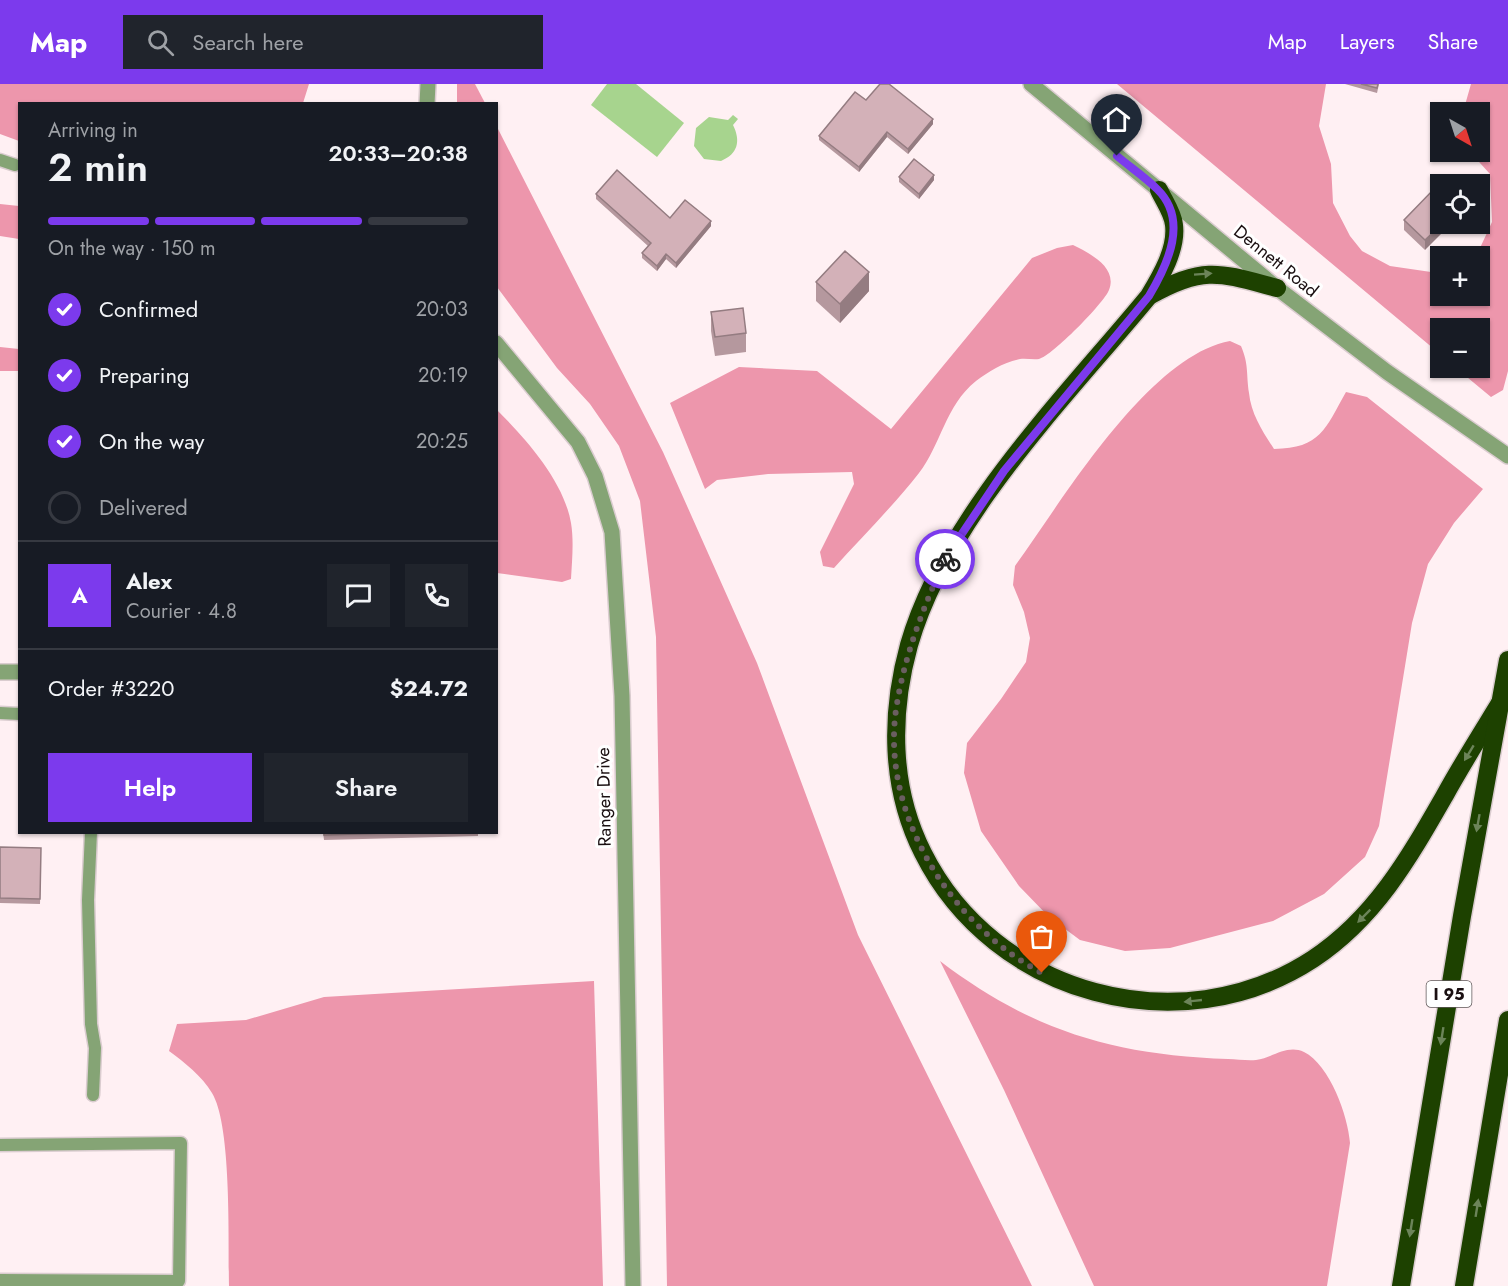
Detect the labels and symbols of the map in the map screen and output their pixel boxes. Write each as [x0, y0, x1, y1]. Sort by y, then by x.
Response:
pin [1091, 94, 1142, 156]
north arrow [1430, 102, 1490, 162]
street label: Dennett Road [1228, 219, 1324, 303]
one-way arrow [1193, 270, 1212, 279]
courier [915, 529, 975, 589]
one-way arrow [1464, 745, 1475, 761]
street label: Ranger Drive [590, 747, 618, 847]
one-way arrow [1474, 813, 1483, 832]
one-way arrow [1357, 909, 1371, 923]
pin [1016, 911, 1067, 973]
road number: I 95 [1426, 981, 1472, 1007]
one-way arrow [1183, 996, 1202, 1006]
one-way arrow [1438, 1026, 1447, 1045]
one-way arrow [1473, 1198, 1482, 1217]
one-way arrow [1406, 1219, 1415, 1238]

